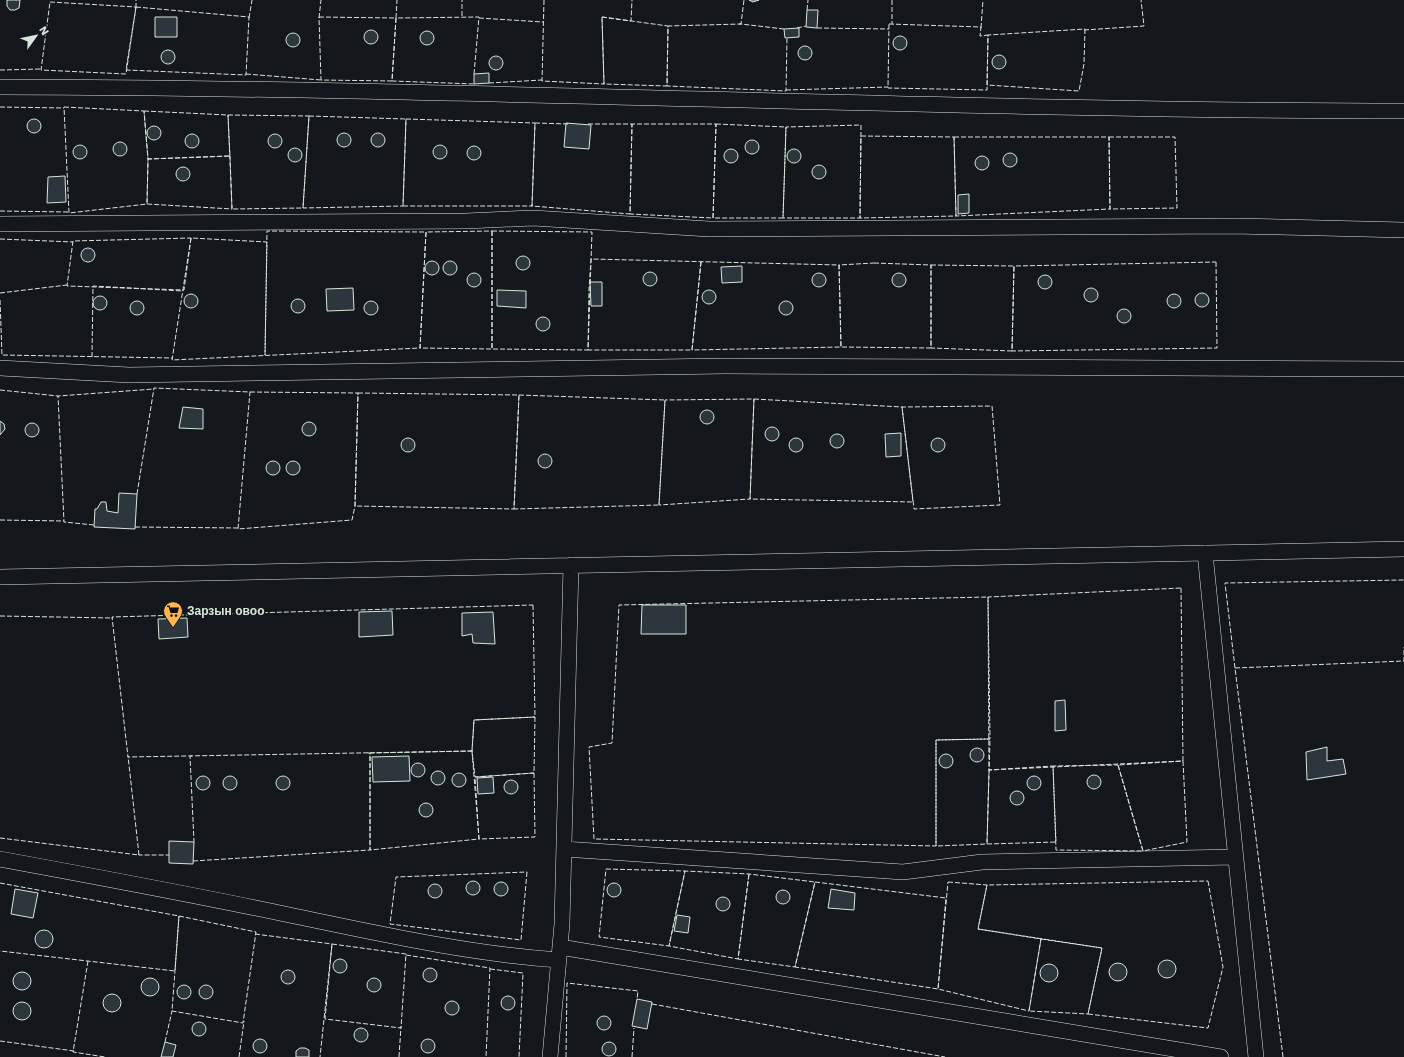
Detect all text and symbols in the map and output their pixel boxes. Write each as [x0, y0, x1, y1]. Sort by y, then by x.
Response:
north arrow [16, 16, 56, 56]
text: N [36, 24, 52, 38]
supermarket icon: Зарзын овоо [162, 600, 184, 628]
place label: Зарзын овоо [187, 604, 264, 618]

